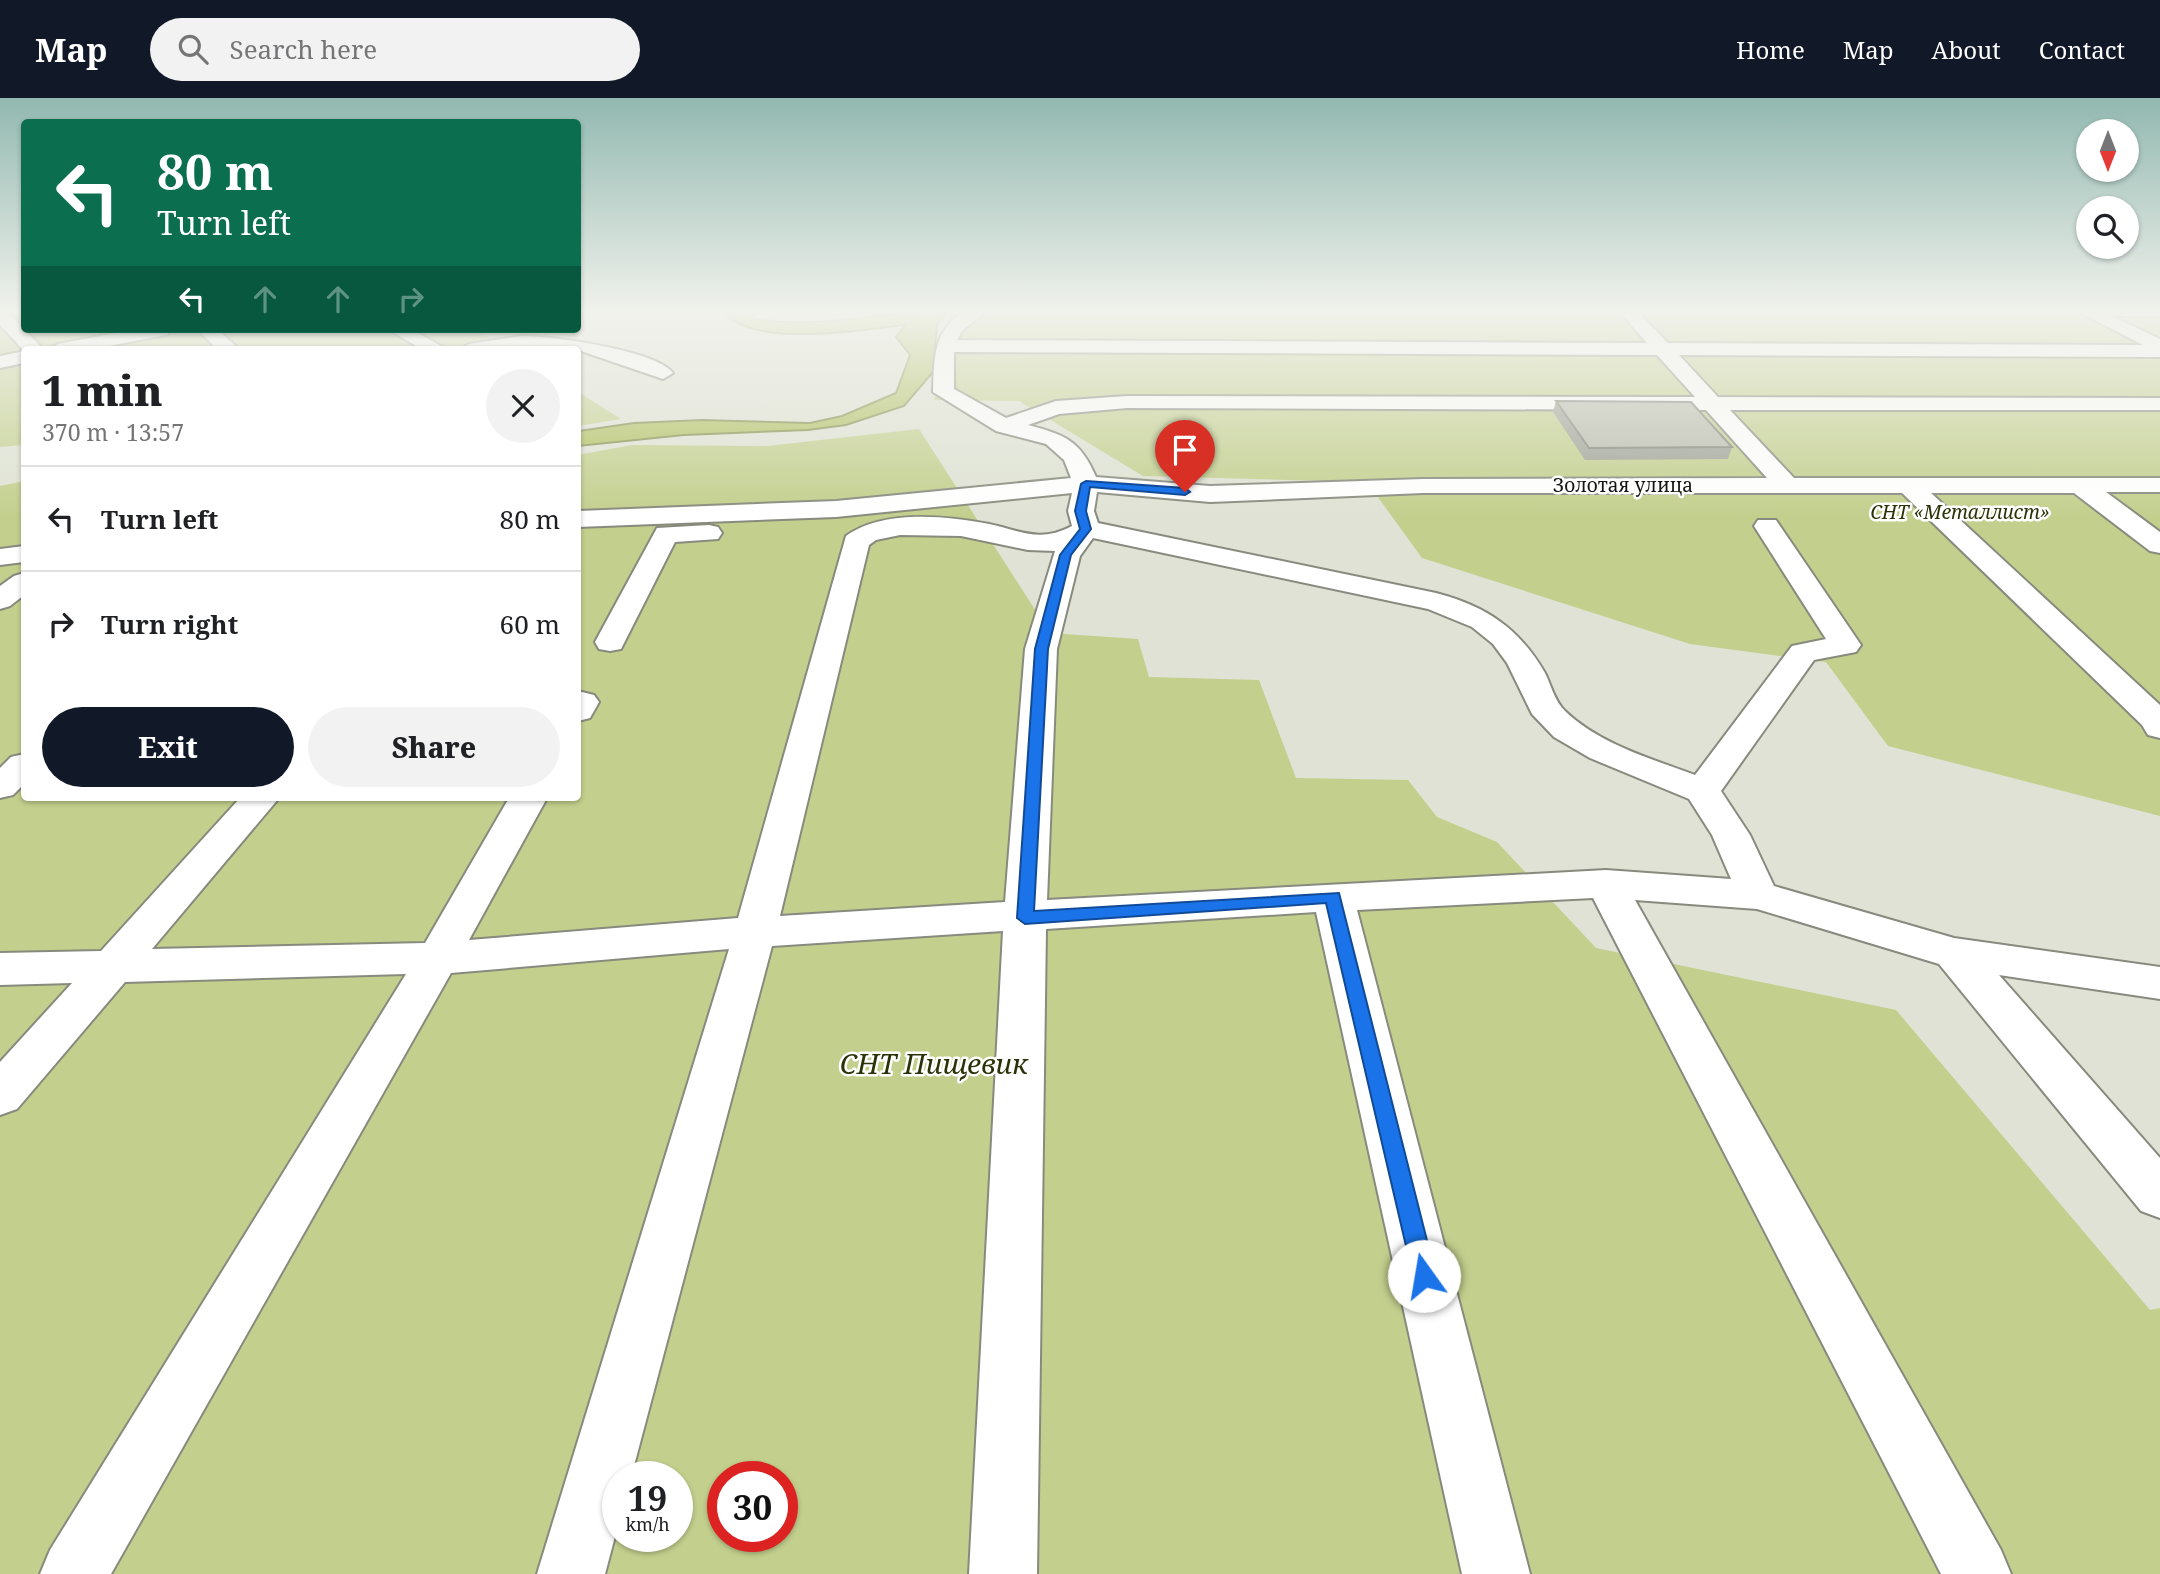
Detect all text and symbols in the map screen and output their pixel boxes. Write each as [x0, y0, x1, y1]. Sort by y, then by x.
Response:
search box [150, 18, 640, 81]
text: Map [35, 27, 108, 72]
icon: search [174, 30, 212, 68]
text: Search here [230, 31, 377, 67]
text: Home [1736, 33, 1805, 66]
text: Map [1843, 33, 1894, 66]
text: About [1932, 33, 2001, 66]
text: Contact [2039, 33, 2125, 66]
north arrow [2076, 119, 2138, 182]
map controls [2076, 119, 2139, 259]
text: 80 m [157, 138, 273, 204]
icon: left [42, 147, 133, 238]
button: search [2076, 196, 2139, 259]
text: Turn left [157, 201, 291, 244]
icon: left [173, 280, 211, 318]
icon: ahead [246, 280, 284, 318]
icon: ahead [319, 280, 357, 318]
icon: right [392, 280, 430, 318]
text: 1 min [42, 361, 163, 418]
button: close [486, 369, 560, 443]
text: 370 m · 13:57 [42, 416, 184, 448]
pin [1155, 420, 1215, 492]
icon: arrive [1166, 431, 1204, 469]
street label: Золотая улица [1553, 472, 1693, 498]
park label: СНТ «Металлист» [1870, 499, 2050, 525]
icon: left [42, 500, 80, 538]
text: Turn left [101, 501, 218, 537]
text: 80 m [500, 501, 560, 537]
icon: right [42, 605, 80, 643]
text: Turn right [101, 606, 238, 642]
text: 60 m [500, 606, 560, 642]
button: Exit [42, 707, 294, 787]
button: Share [308, 707, 560, 787]
park label: СНТ Пищевик [840, 1044, 1029, 1082]
position arrow [1387, 1239, 1461, 1313]
speed limit sign: 30 [707, 1461, 798, 1552]
text: 19 [628, 1474, 667, 1521]
text: km/h [625, 1512, 670, 1536]

